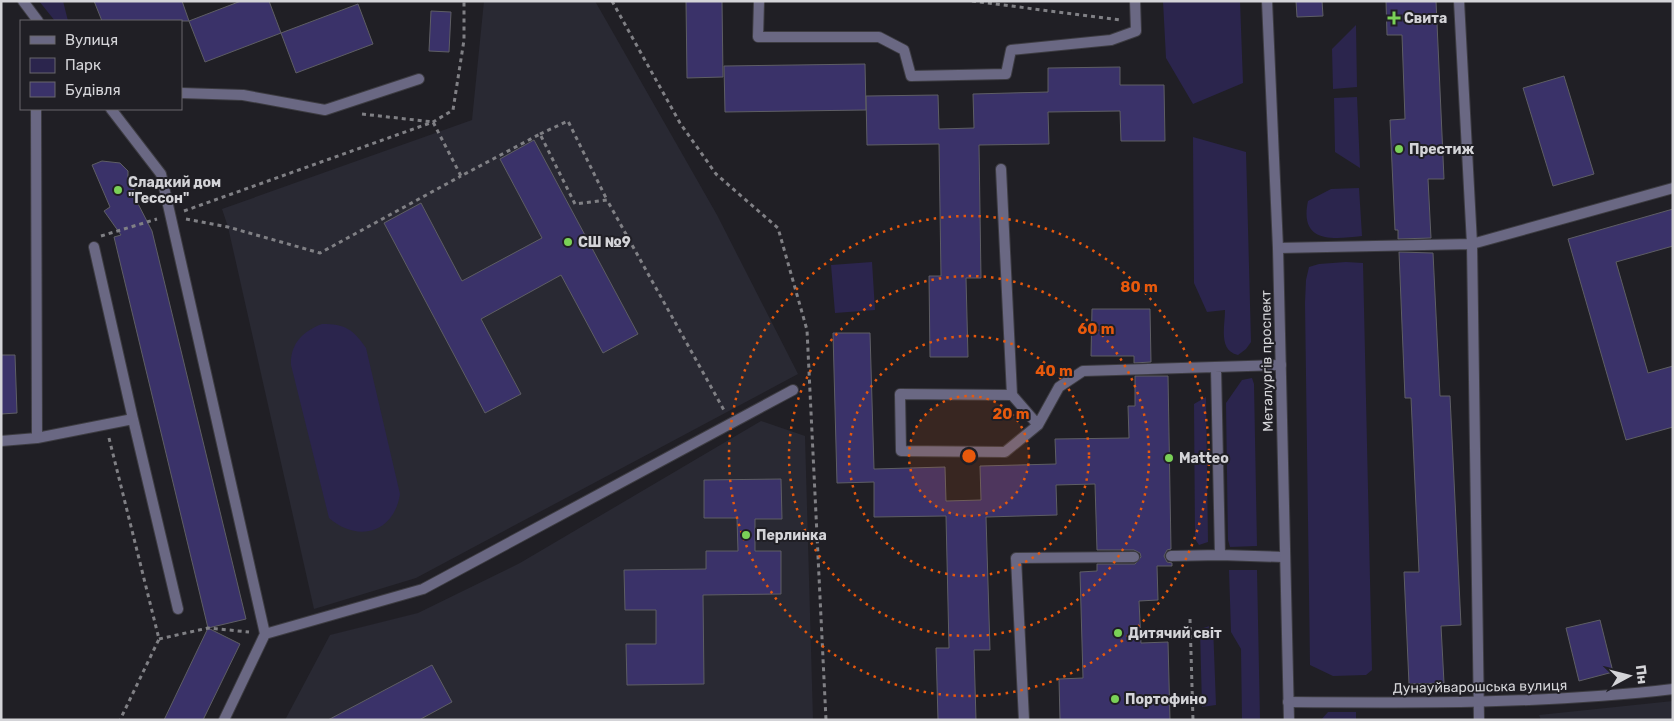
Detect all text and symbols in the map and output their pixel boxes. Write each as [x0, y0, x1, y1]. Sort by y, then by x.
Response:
place label: Свита [1404, 10, 1447, 27]
marker: Свита [1388, 12, 1400, 24]
legend [20, 20, 182, 110]
text: Вулиця [65, 31, 118, 49]
text: Парк [65, 56, 101, 74]
text: Будівля [65, 81, 121, 99]
place label: Престиж [1409, 141, 1474, 158]
marker: Престиж [1393, 143, 1405, 155]
place label: Сладкий дом "Гессон" [128, 174, 221, 207]
marker: Сладкий дом "Гессон" [112, 184, 124, 196]
place label: СШ №9 [578, 234, 631, 251]
marker: СШ №9 [562, 236, 574, 248]
text: 80 m [1120, 278, 1158, 296]
street label: Металургів проспект [1257, 290, 1277, 432]
text: 60 m [1078, 320, 1114, 338]
text: 40 m [1035, 362, 1073, 380]
text: 20 m [993, 405, 1029, 423]
centre of rings [960, 447, 978, 465]
place label: Matteo [1179, 450, 1229, 467]
marker: Matteo [1163, 452, 1175, 464]
place label: Перлинка [756, 527, 827, 544]
marker: Перлинка [740, 529, 752, 541]
place label: Дитячий світ [1128, 625, 1222, 642]
marker: Дитячий світ [1112, 627, 1124, 639]
north arrow [1604, 651, 1654, 701]
text: Пн [1632, 664, 1651, 685]
street label: Дунауйварошська вулиця [1393, 677, 1567, 697]
place label: Портофино [1125, 691, 1207, 708]
marker: Портофино [1109, 693, 1121, 705]

